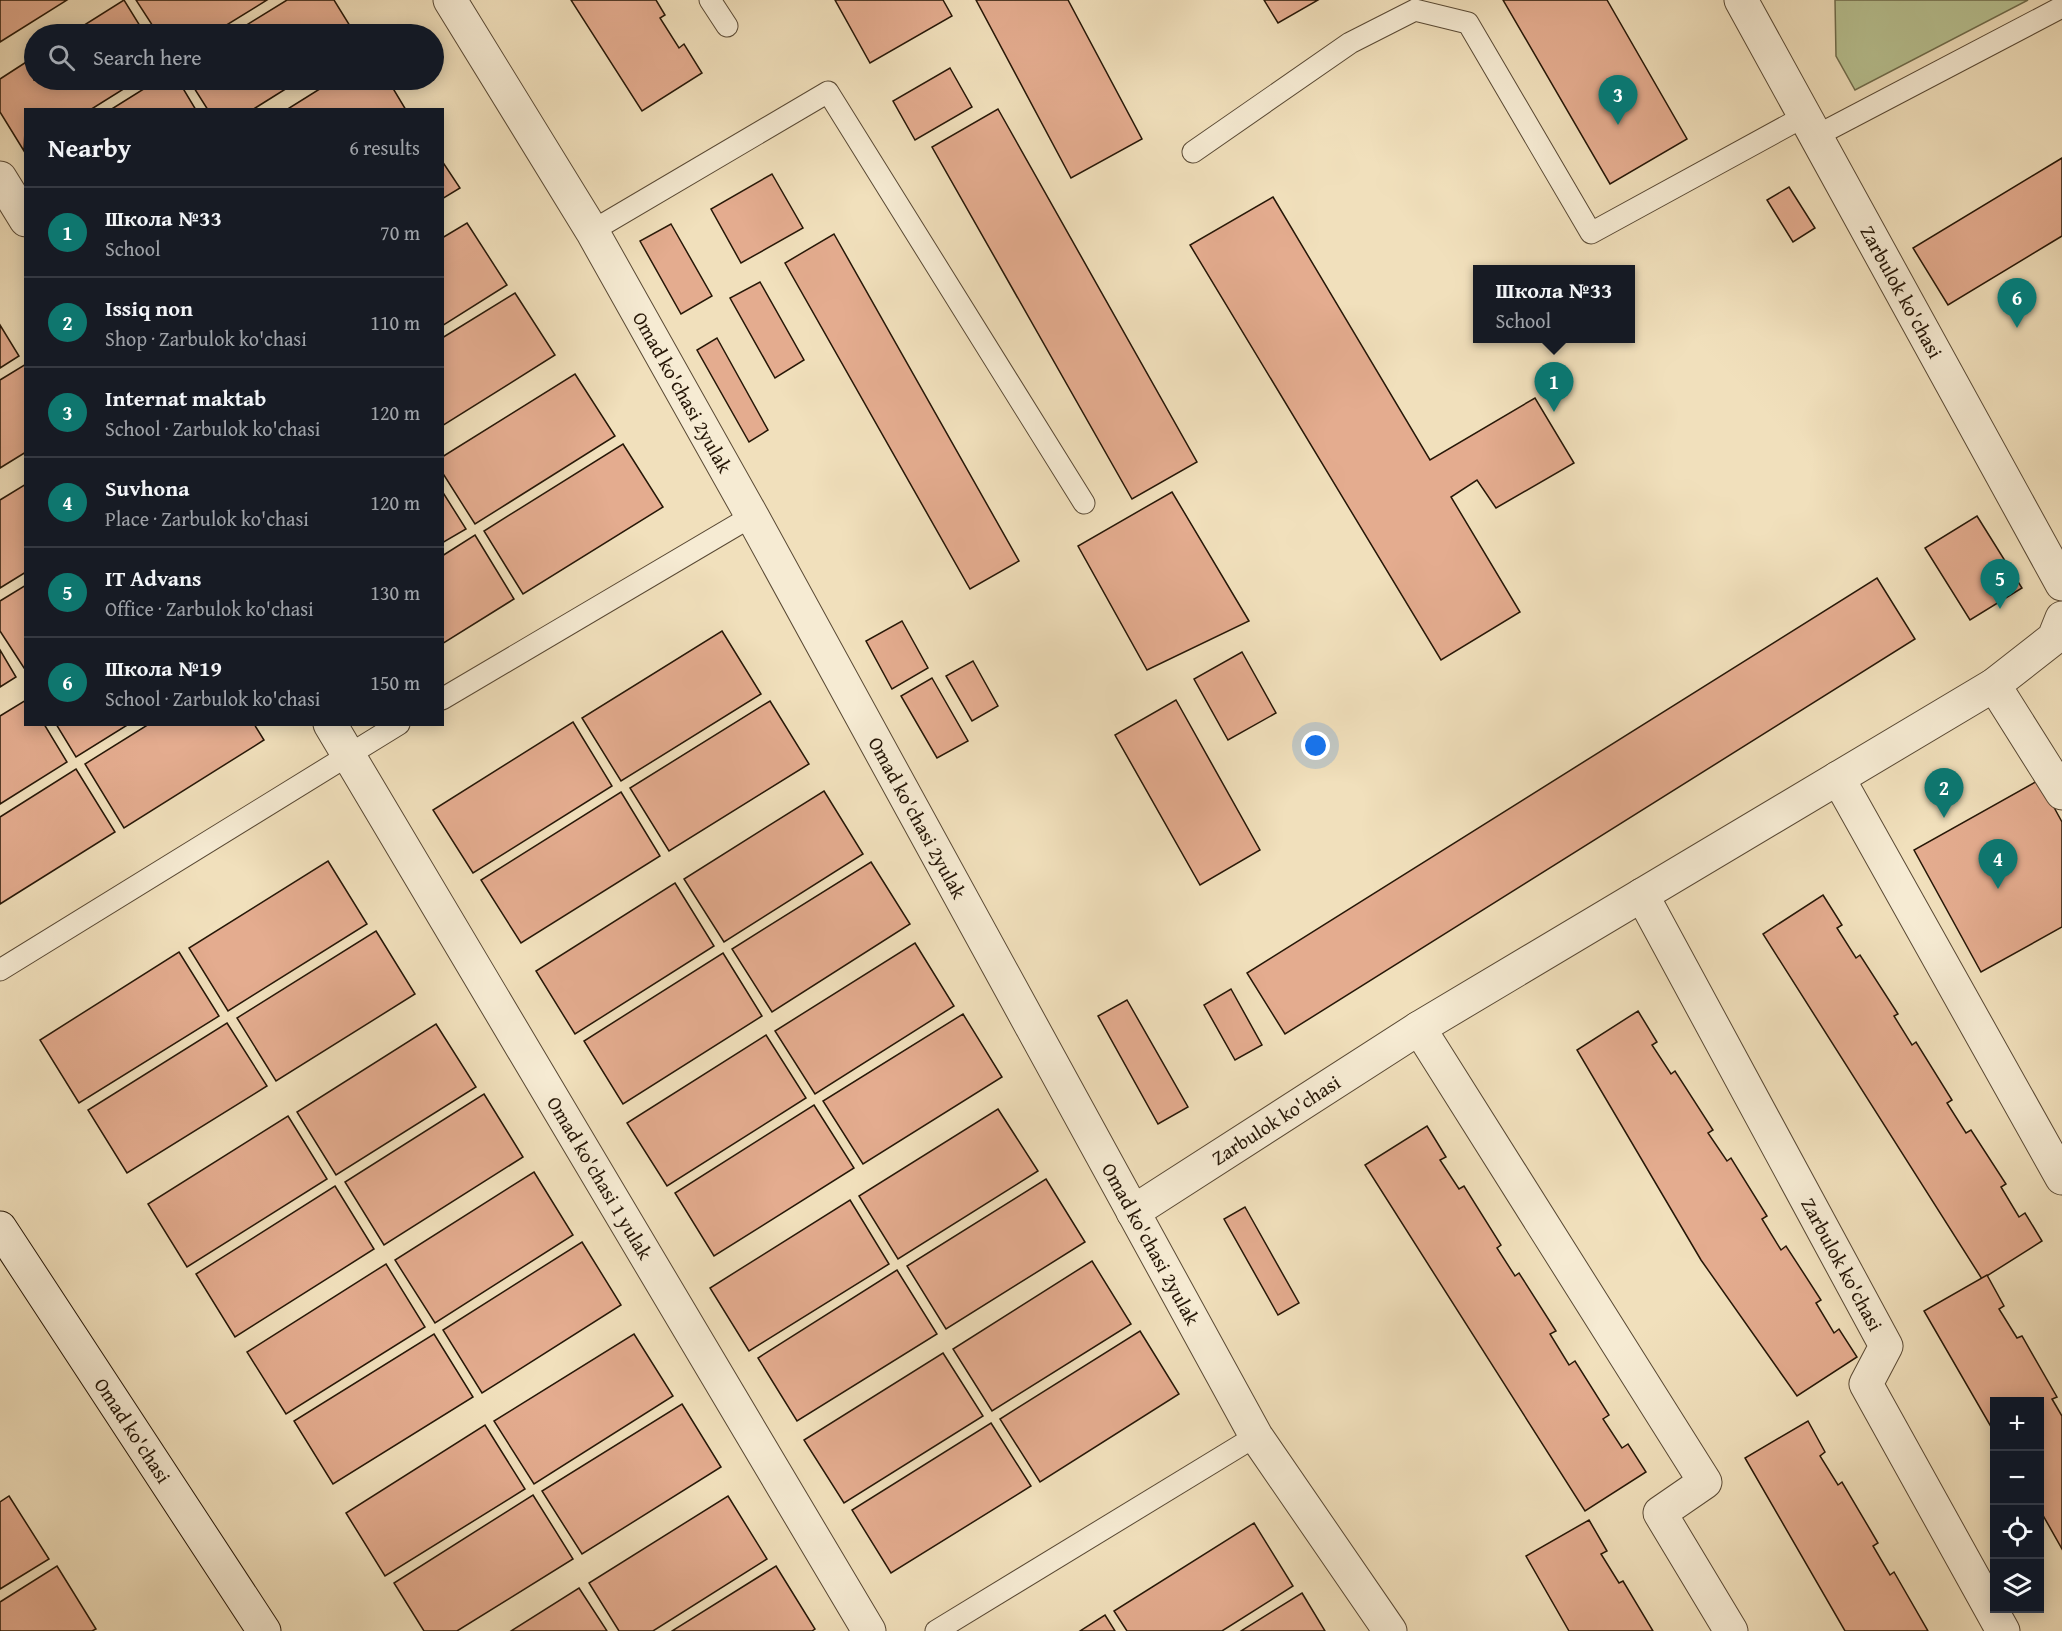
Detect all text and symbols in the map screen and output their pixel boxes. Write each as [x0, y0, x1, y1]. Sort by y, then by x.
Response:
search box [24, 24, 444, 90]
icon: search [45, 41, 78, 74]
text: Search here [93, 41, 202, 73]
pin: 3 [1598, 76, 1638, 125]
text: Nearby [48, 128, 131, 167]
text: 6 results [349, 133, 420, 162]
text: Школа №33 [105, 202, 222, 234]
text: 1 [62, 218, 73, 247]
text: 70 m [380, 218, 420, 247]
street label: Zarbulok ko'chasi [1854, 220, 1950, 364]
text: School [105, 234, 161, 263]
popup [1473, 265, 1635, 343]
text: Школа №33 [1496, 274, 1612, 306]
pin: 6 [1998, 278, 2036, 328]
text: Issiq non [105, 292, 193, 324]
street label: Omad ko'chasi 2yulak [626, 306, 740, 479]
text: School [1496, 306, 1551, 335]
text: 2 [62, 308, 73, 337]
text: 110 m [370, 308, 420, 337]
text: Shop · Zarbulok ko'chasi [105, 324, 307, 353]
pin: 1 [1534, 362, 1574, 412]
text: Internat maktab [105, 382, 266, 414]
text: 3 [62, 398, 73, 427]
text: 120 m [370, 398, 420, 427]
text: School · Zarbulok ko'chasi [105, 414, 320, 443]
text: Suvhona [105, 472, 189, 504]
text: 4 [62, 488, 73, 517]
text: 120 m [370, 488, 420, 517]
text: Place · Zarbulok ko'chasi [105, 504, 309, 533]
pin: 5 [1980, 560, 2020, 609]
text: IT Advans [105, 562, 202, 594]
text: 5 [62, 578, 73, 607]
text: 130 m [370, 578, 420, 607]
text: Office · Zarbulok ko'chasi [105, 594, 314, 623]
text: Школа №19 [105, 652, 222, 684]
text: 6 [62, 668, 73, 697]
text: 150 m [370, 668, 420, 697]
text: School · Zarbulok ko'chasi [105, 684, 320, 713]
street label: Omad ko'chasi 2yulak [861, 731, 974, 905]
your location [1301, 731, 1330, 760]
pin: 2 [1924, 768, 1964, 818]
pin: 4 [1978, 840, 2018, 889]
street label: Zarbulok ko'chasi [1206, 1067, 1346, 1172]
street label: Omad ko'chasi 1 yulak [540, 1090, 660, 1266]
street label: Omad ko'chasi 2yulak [1095, 1157, 1208, 1331]
street label: Zarbulok ko'chasi [1794, 1192, 1890, 1336]
street label: Omad ko'chasi [88, 1372, 179, 1489]
map controls [1990, 1397, 2044, 1613]
button: + [1990, 1397, 2044, 1451]
button: − [1990, 1451, 2044, 1505]
button: locate [1990, 1505, 2044, 1559]
button: layers [1990, 1559, 2044, 1613]

